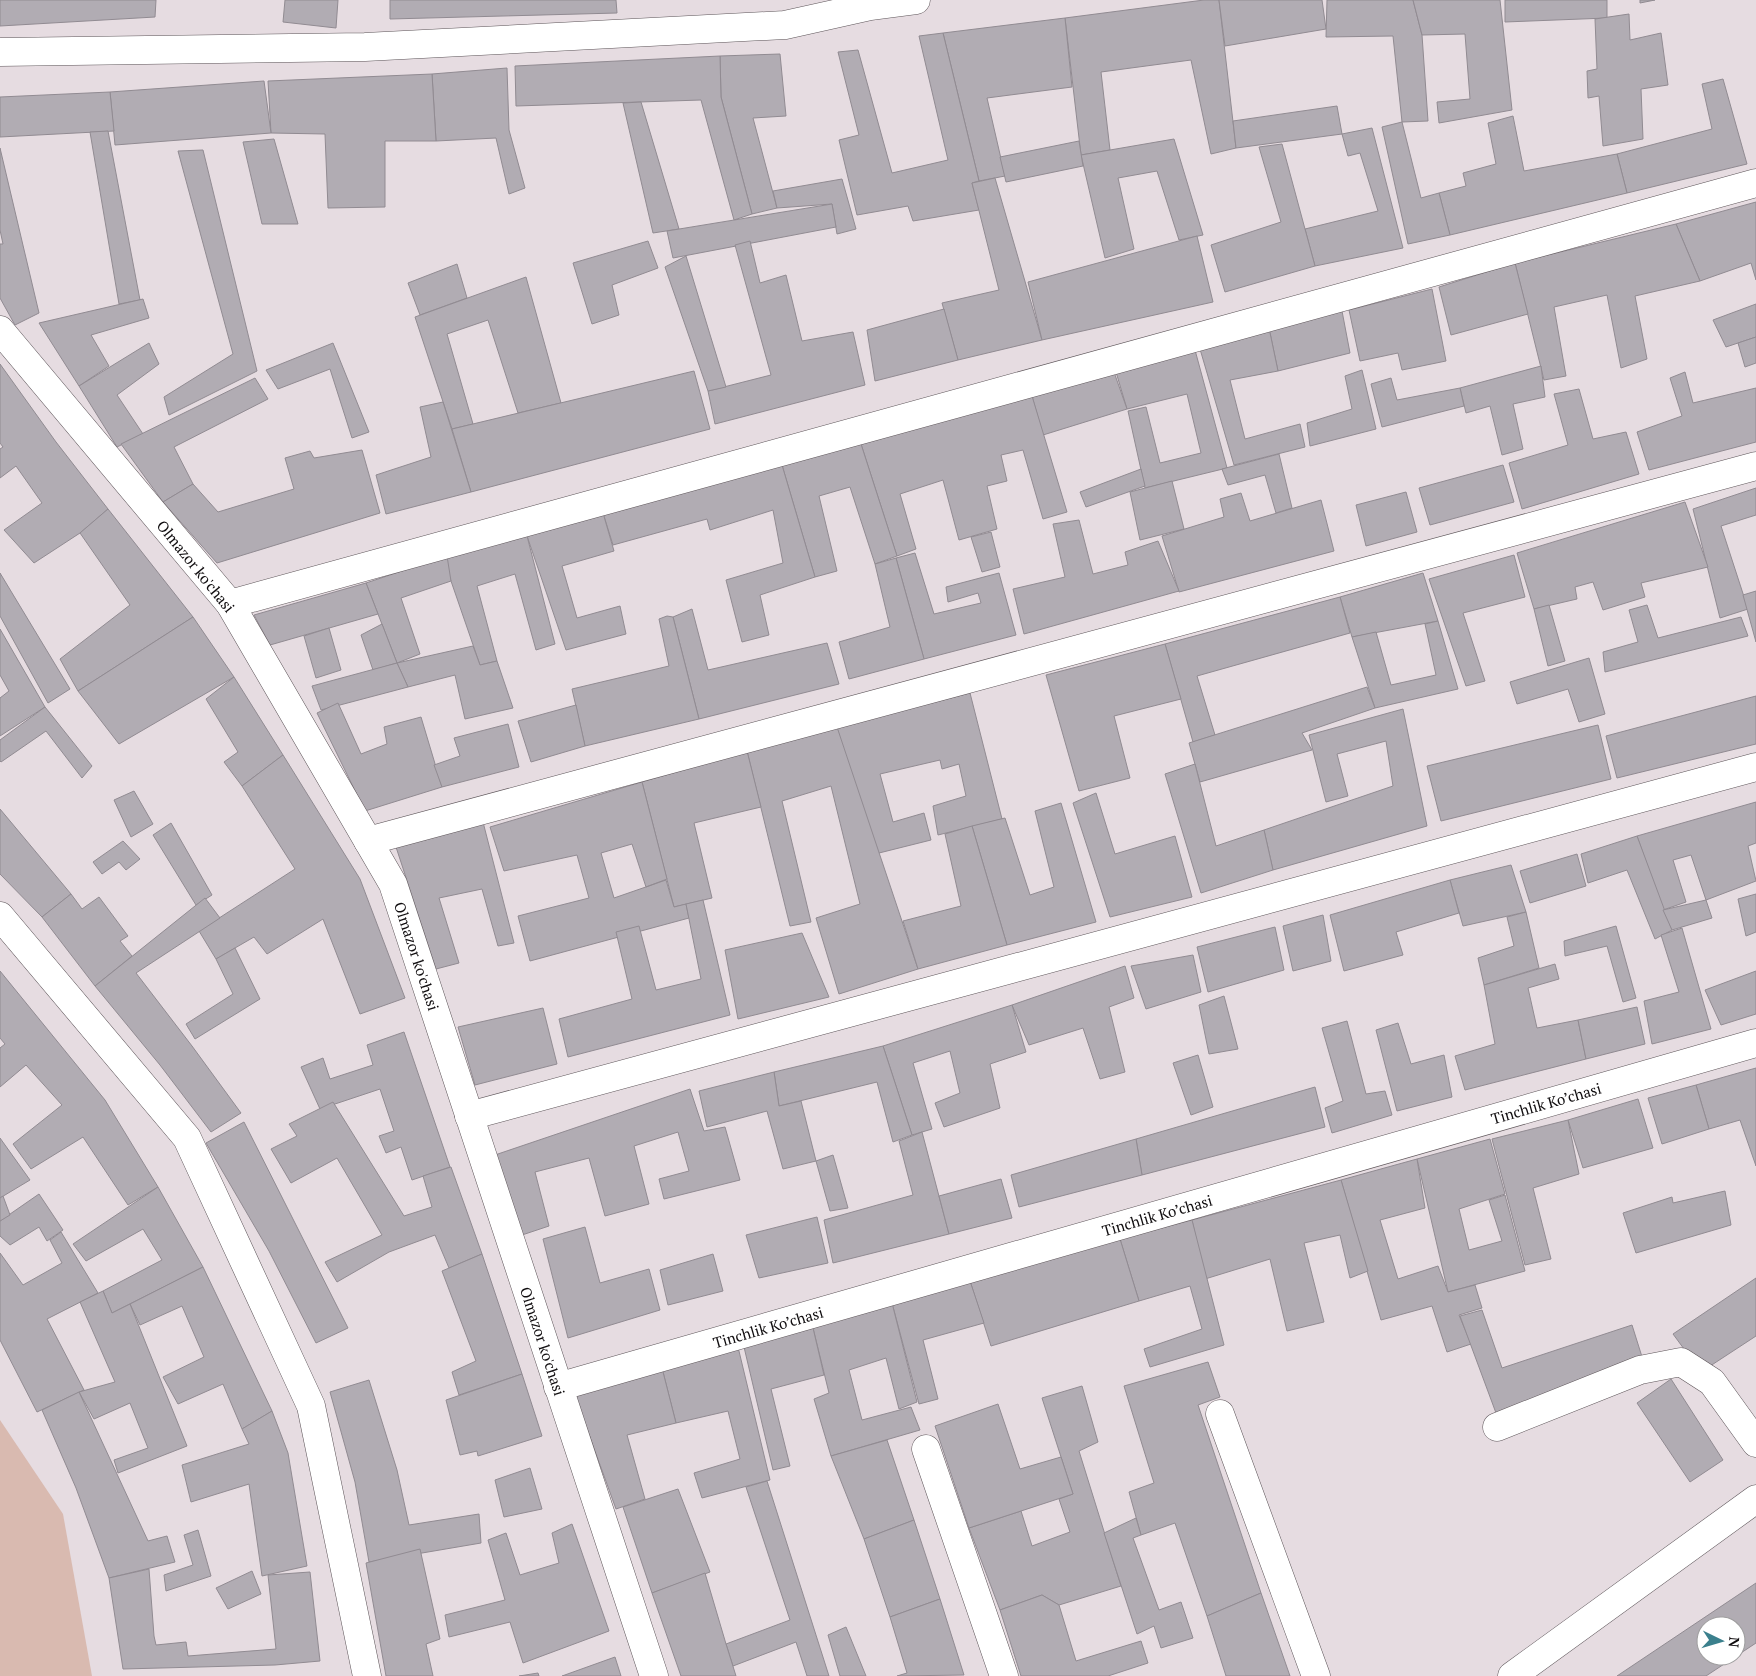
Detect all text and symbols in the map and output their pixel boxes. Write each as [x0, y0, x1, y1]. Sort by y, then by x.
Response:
street label: Olmazor ko'chasi [153, 516, 239, 616]
street label: Olmazor ko'chasi [390, 899, 444, 1013]
street label: Tinchlik Ko’chasi [1489, 1078, 1603, 1128]
street label: Tinchlik Ko’chasi [1100, 1190, 1214, 1240]
street label: Olmazor ko'chasi [516, 1284, 570, 1398]
street label: Tinchlik Ko’chasi [711, 1302, 825, 1352]
north arrow [1696, 1616, 1746, 1666]
text: N [1724, 1636, 1744, 1649]

